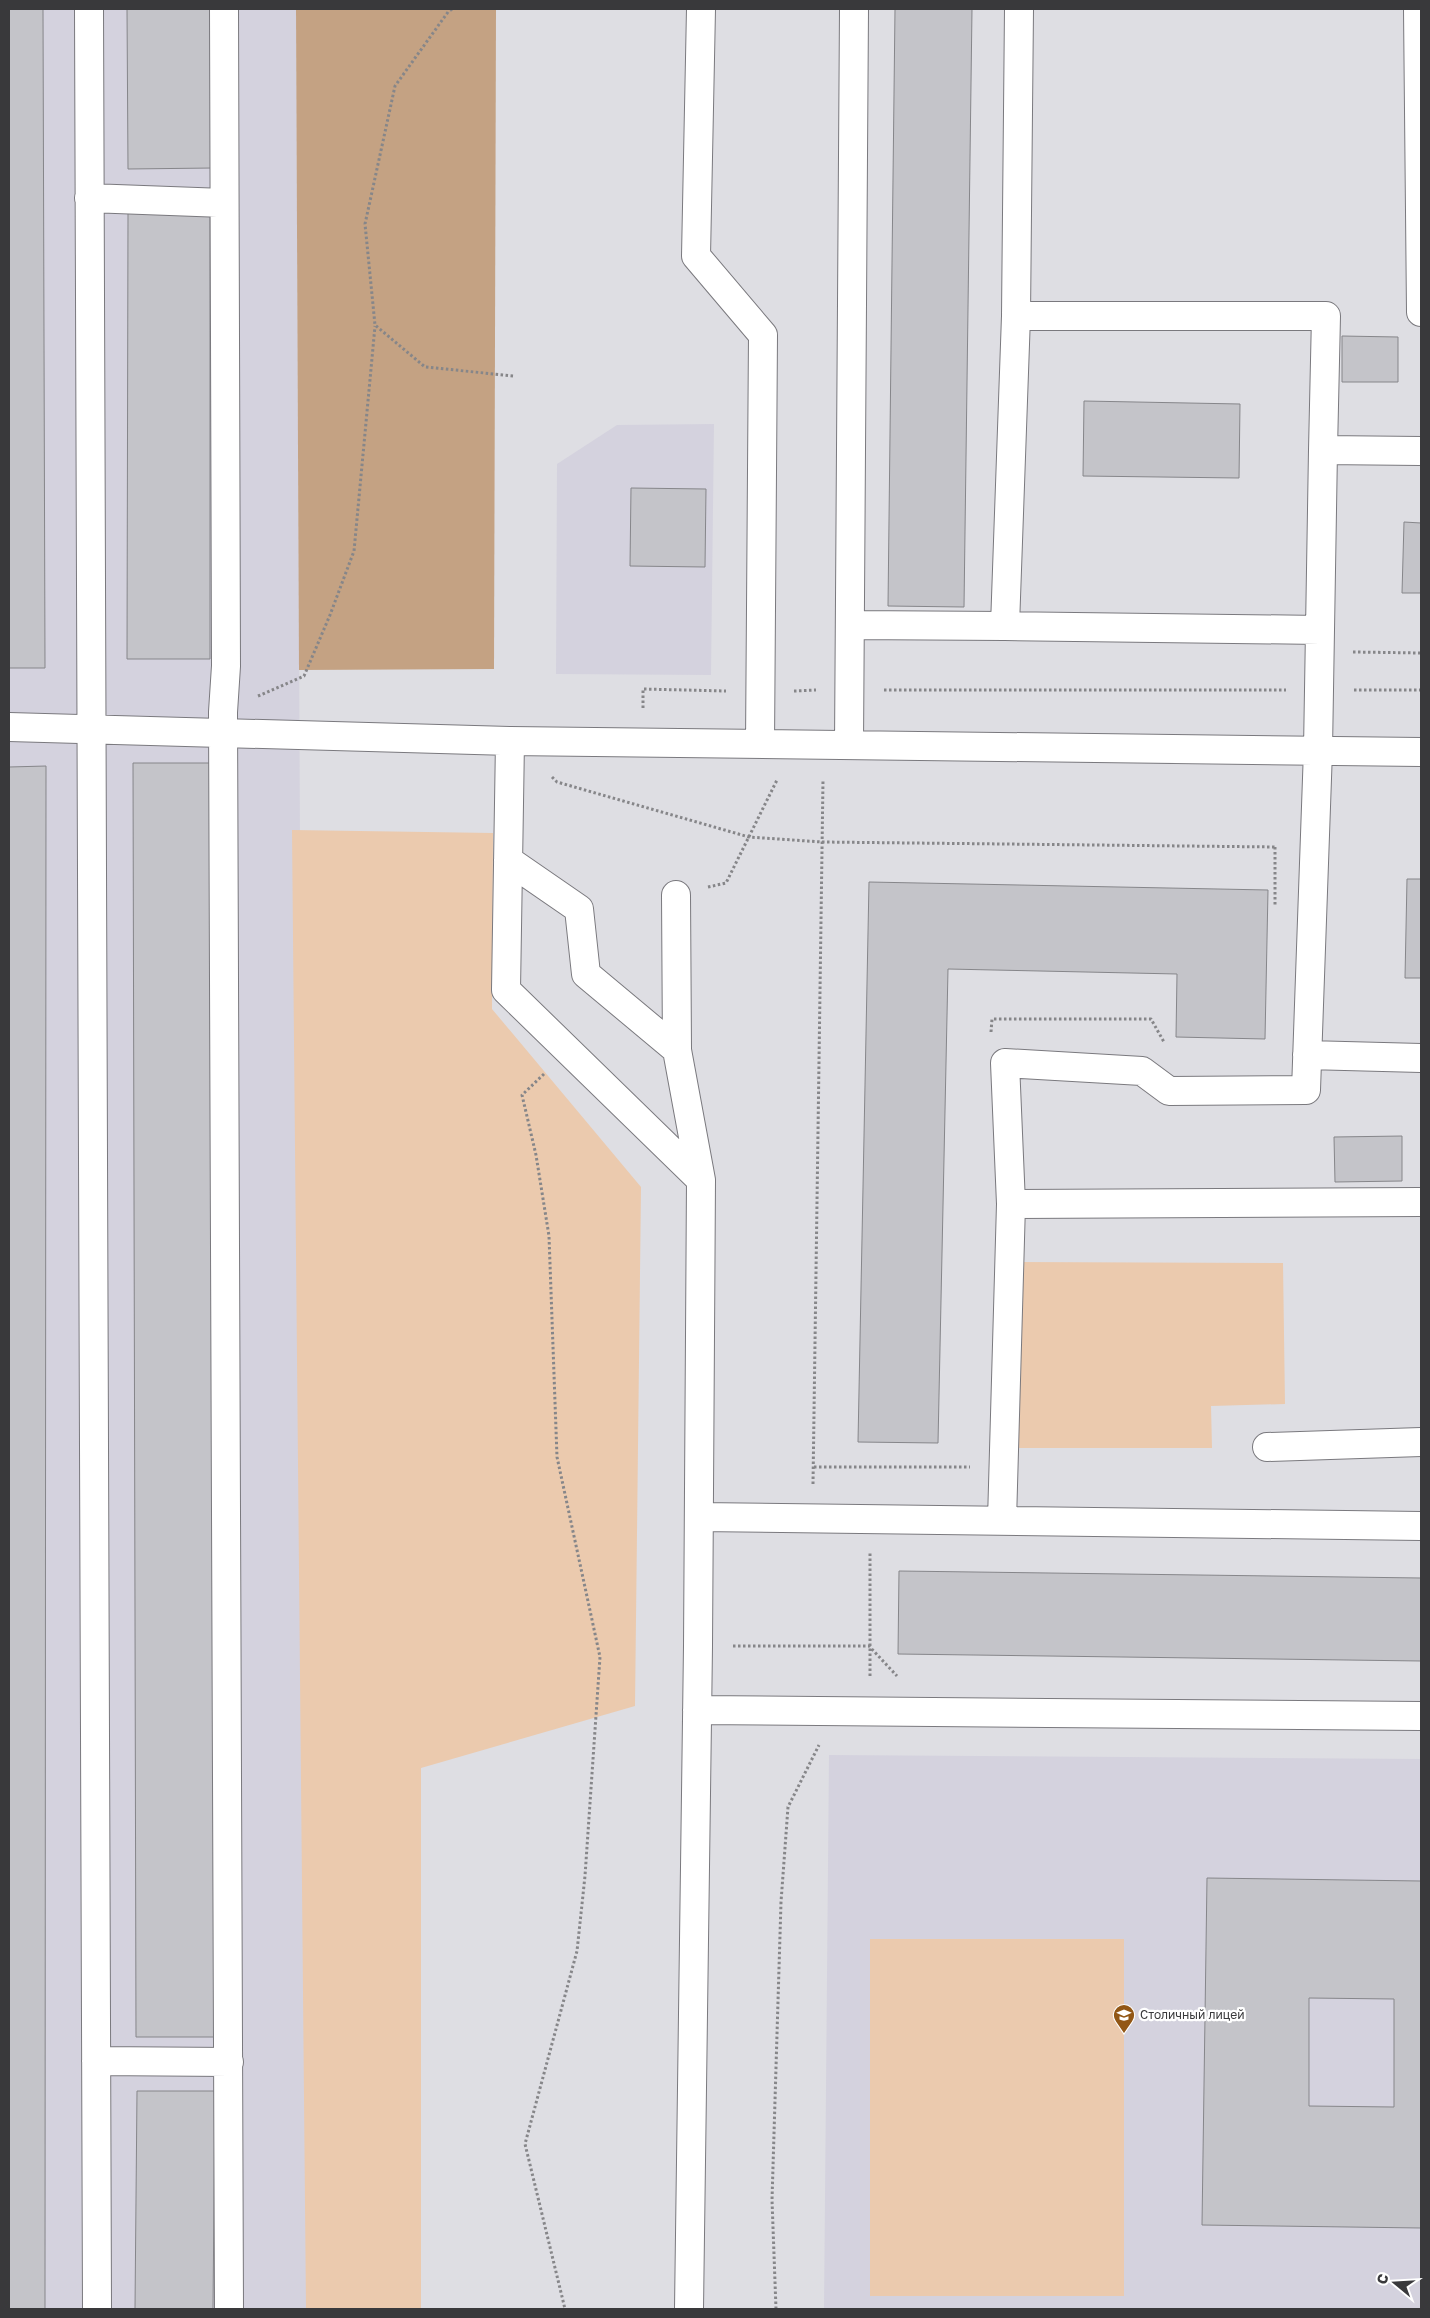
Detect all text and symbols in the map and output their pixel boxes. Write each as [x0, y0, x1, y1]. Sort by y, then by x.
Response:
school or university icon: Столичный лицей [1112, 2003, 1136, 2034]
place label: Столичный лицей [1140, 2007, 1244, 2022]
north arrow [1370, 2258, 1420, 2308]
text: С [1373, 2271, 1392, 2286]

